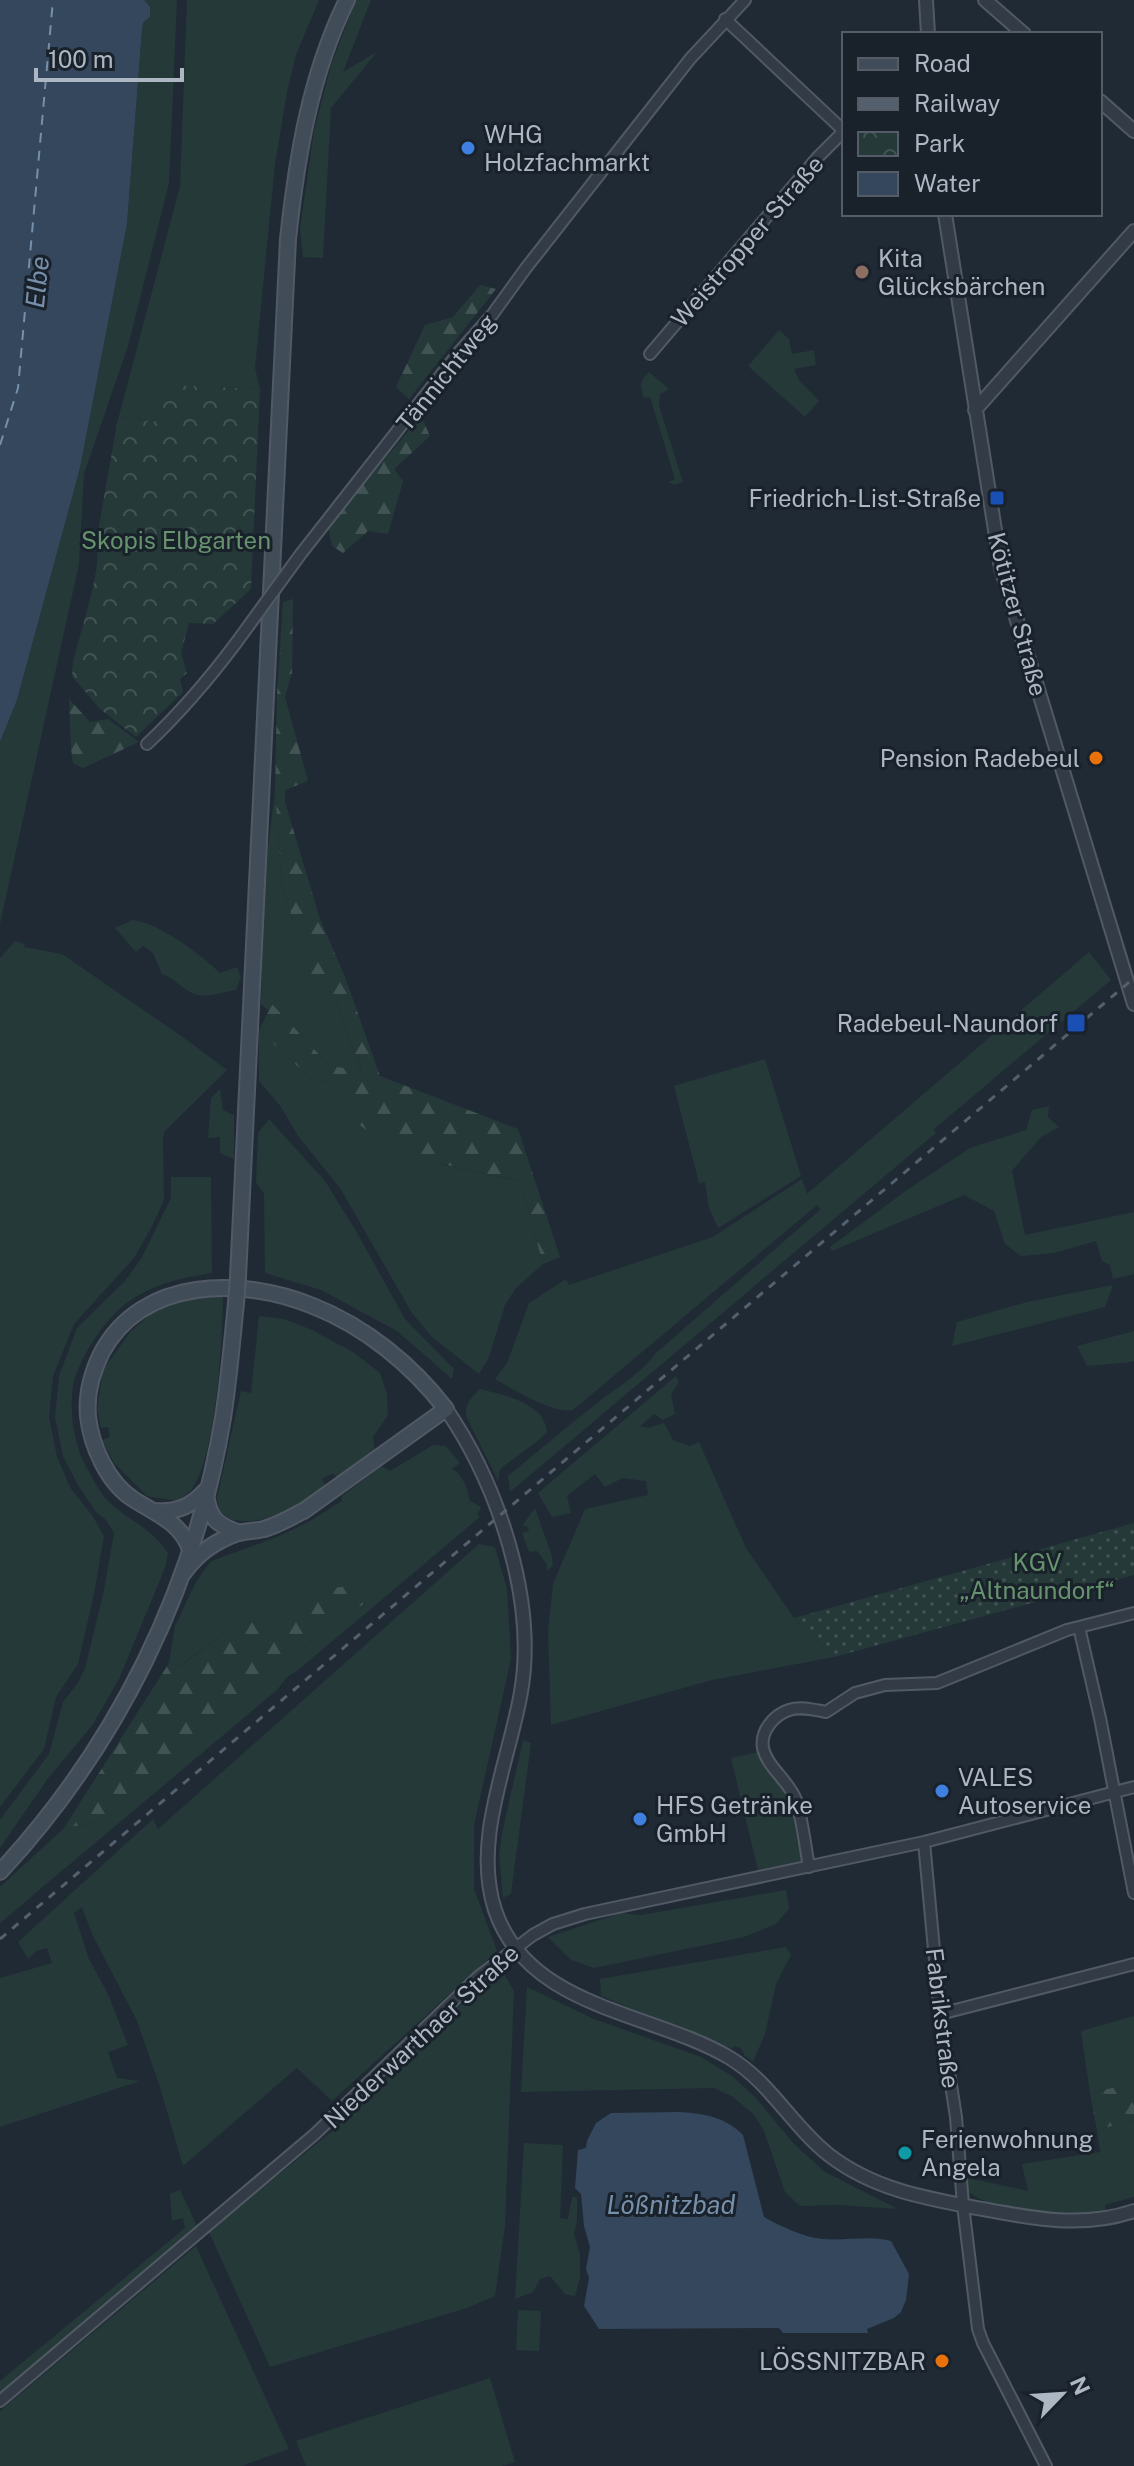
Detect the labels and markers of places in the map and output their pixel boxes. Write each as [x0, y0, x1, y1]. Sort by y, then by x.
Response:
place label: WHG Holzfachmarkt [484, 120, 650, 176]
marker: WHG Holzfachmarkt [459, 139, 477, 157]
place label: Kita Glücksbärchen [878, 244, 1045, 300]
marker: Kita Glücksbärchen [853, 263, 871, 281]
place label: Friedrich-List-Straße [748, 484, 981, 512]
marker: Friedrich-List-Straße [988, 489, 1006, 507]
place label: Pension Radebeul [880, 744, 1080, 772]
marker: Pension Radebeul [1087, 749, 1105, 767]
place label: Radebeul-Naundorf [837, 1009, 1058, 1037]
marker: Radebeul-Naundorf [1065, 1012, 1087, 1034]
place label: VALES Autoservice [958, 1763, 1091, 1819]
marker: VALES Autoservice [933, 1782, 951, 1800]
place label: HFS Getränke GmbH [656, 1791, 813, 1847]
marker: HFS Getränke GmbH [631, 1810, 649, 1828]
place label: Ferienwohnung Angela [921, 2125, 1093, 2181]
marker: Ferienwohnung Angela [896, 2144, 914, 2162]
place label: LÖSSNITZBAR [759, 2346, 926, 2375]
marker: LÖSSNITZBAR [933, 2352, 951, 2370]

